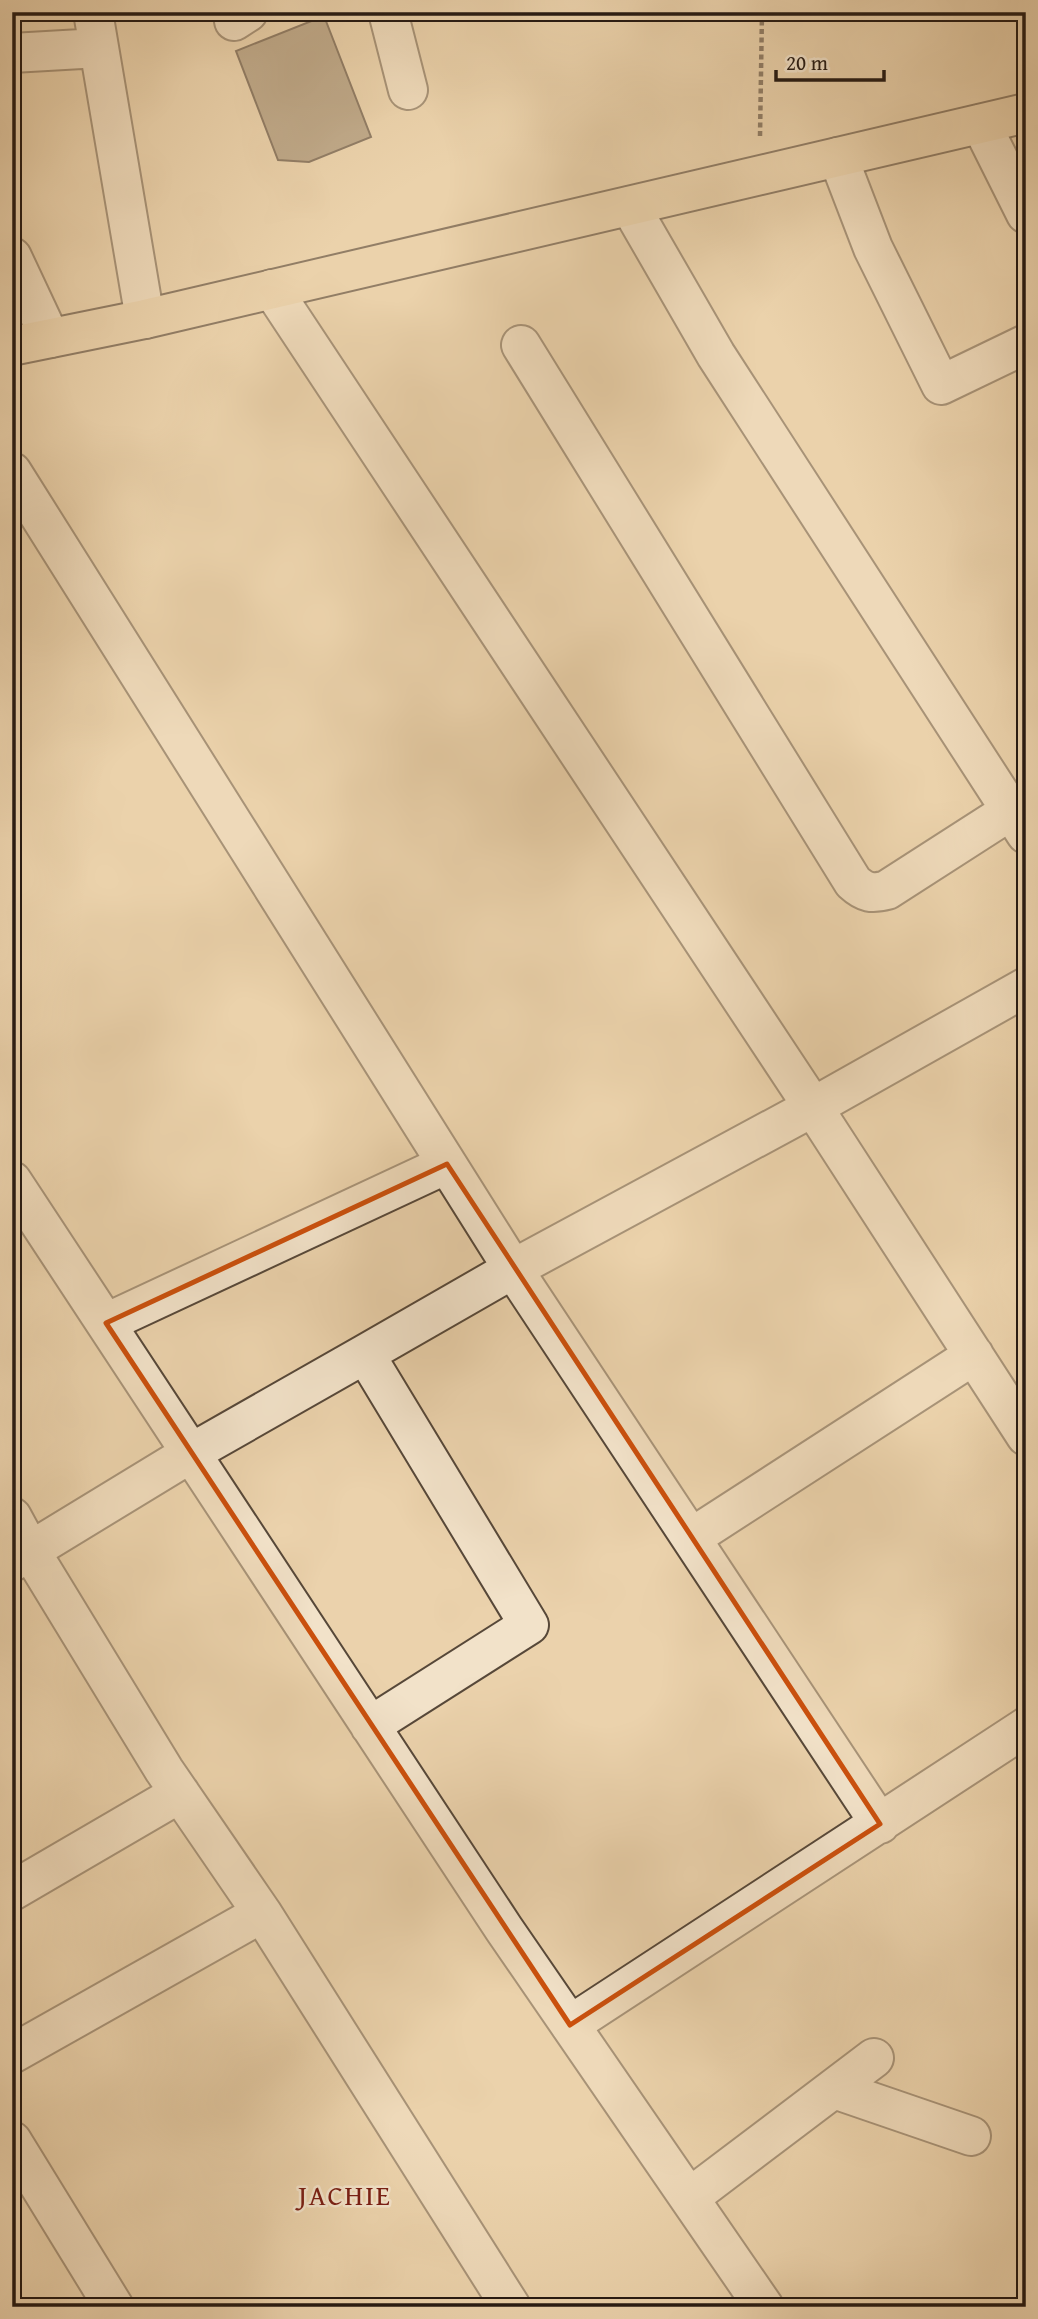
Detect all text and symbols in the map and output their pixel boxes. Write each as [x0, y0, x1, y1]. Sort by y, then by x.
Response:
scale bar [776, 38, 884, 82]
text: 20 m [786, 47, 828, 78]
district label: JACHIE [295, 2174, 392, 2215]

